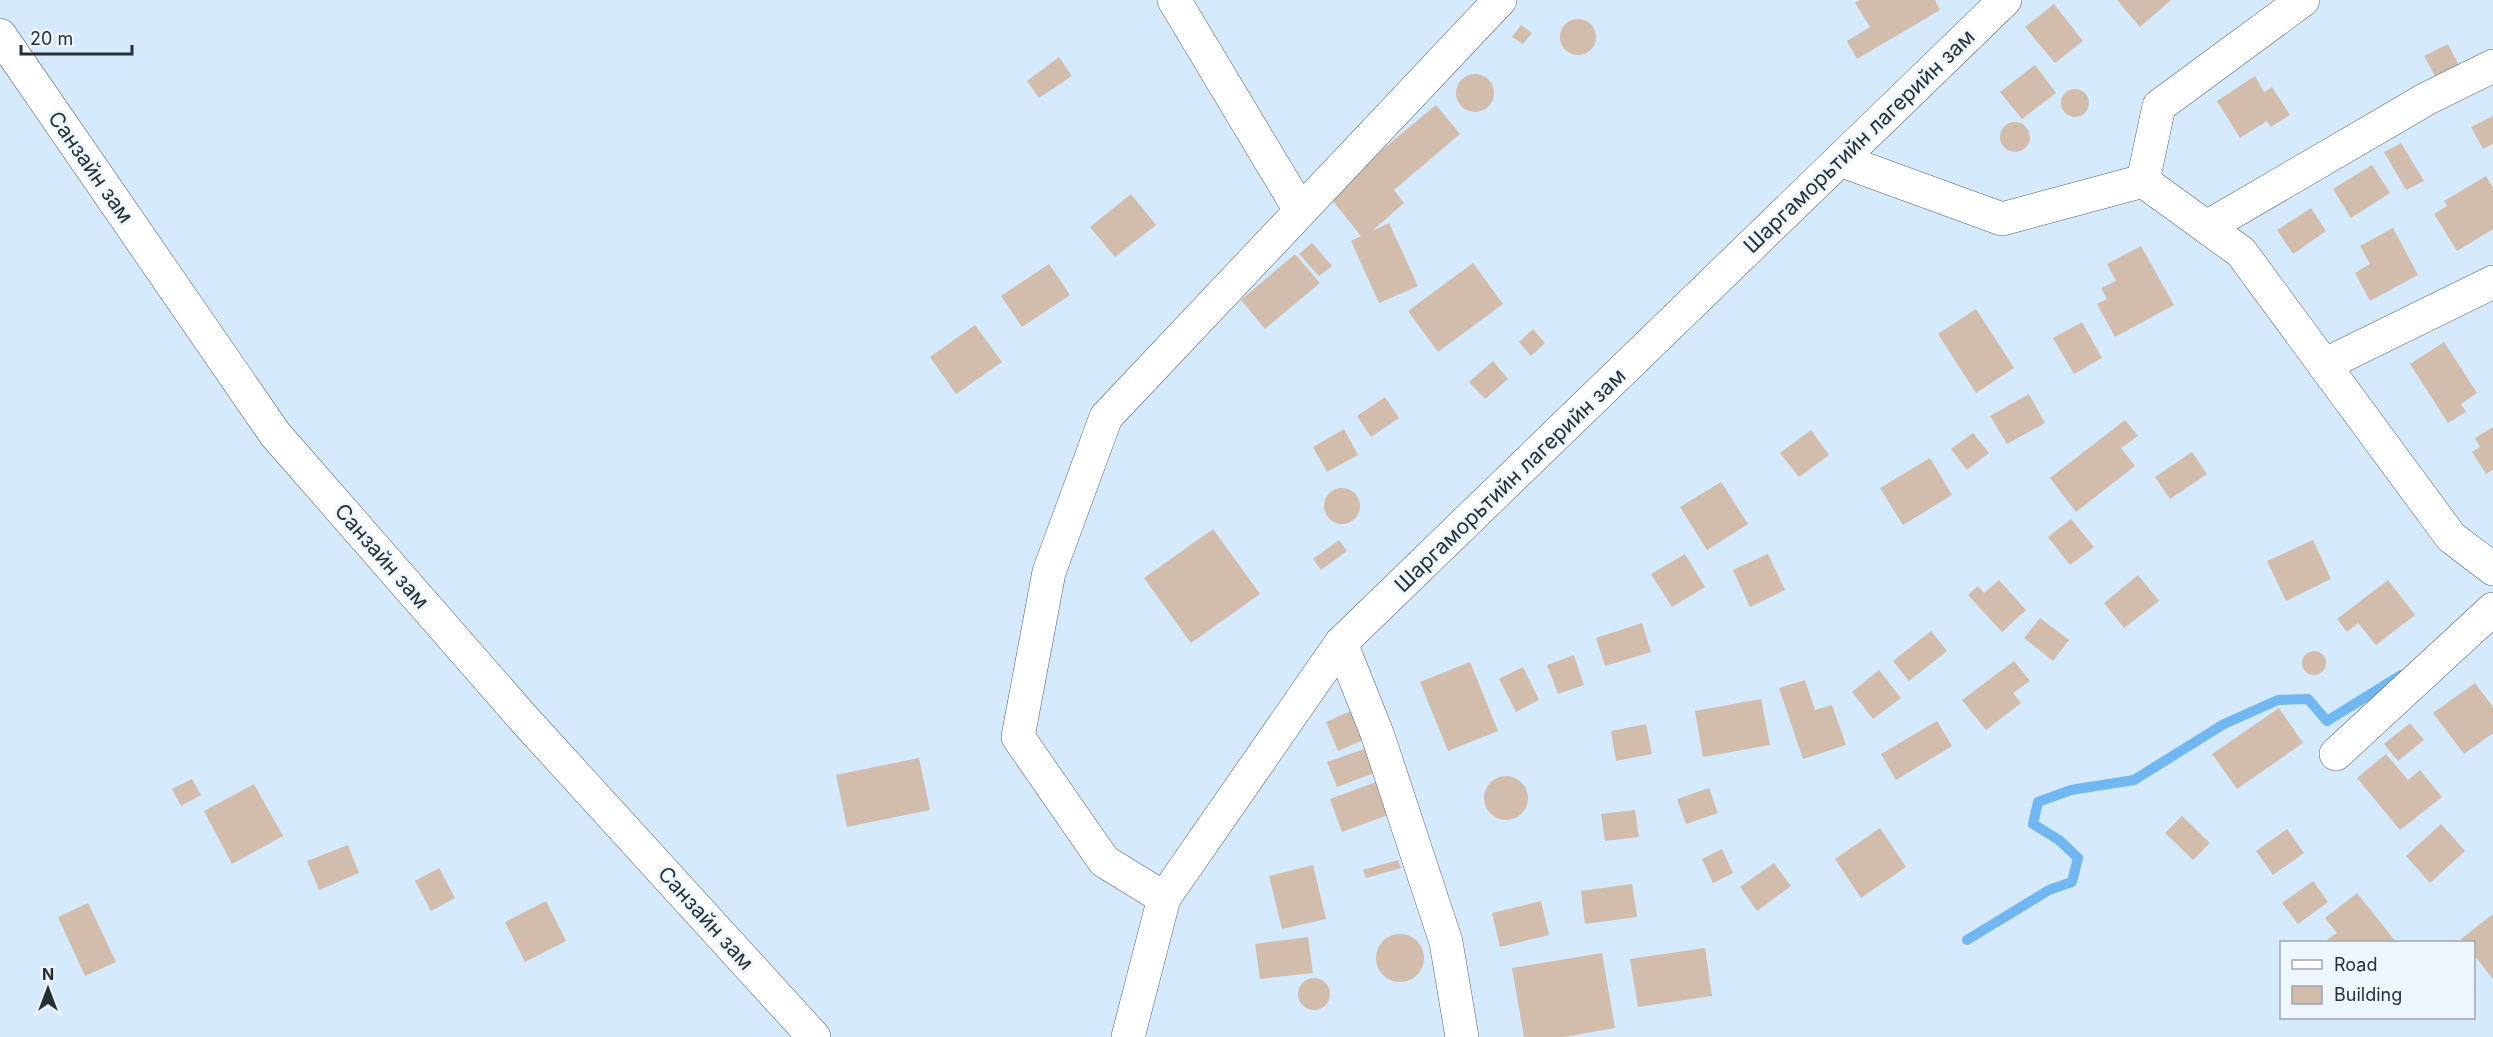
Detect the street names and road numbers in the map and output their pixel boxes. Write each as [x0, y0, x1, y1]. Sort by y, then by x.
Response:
street label: Шаргаморьтийн лагерийн зам [1738, 24, 1980, 258]
street label: Санзайн зам [43, 106, 139, 228]
street label: Шаргаморьтийн лагерийн зам [1389, 363, 1631, 597]
street label: Санзайн зам [330, 498, 434, 614]
street label: Санзайн зам [653, 861, 759, 975]

